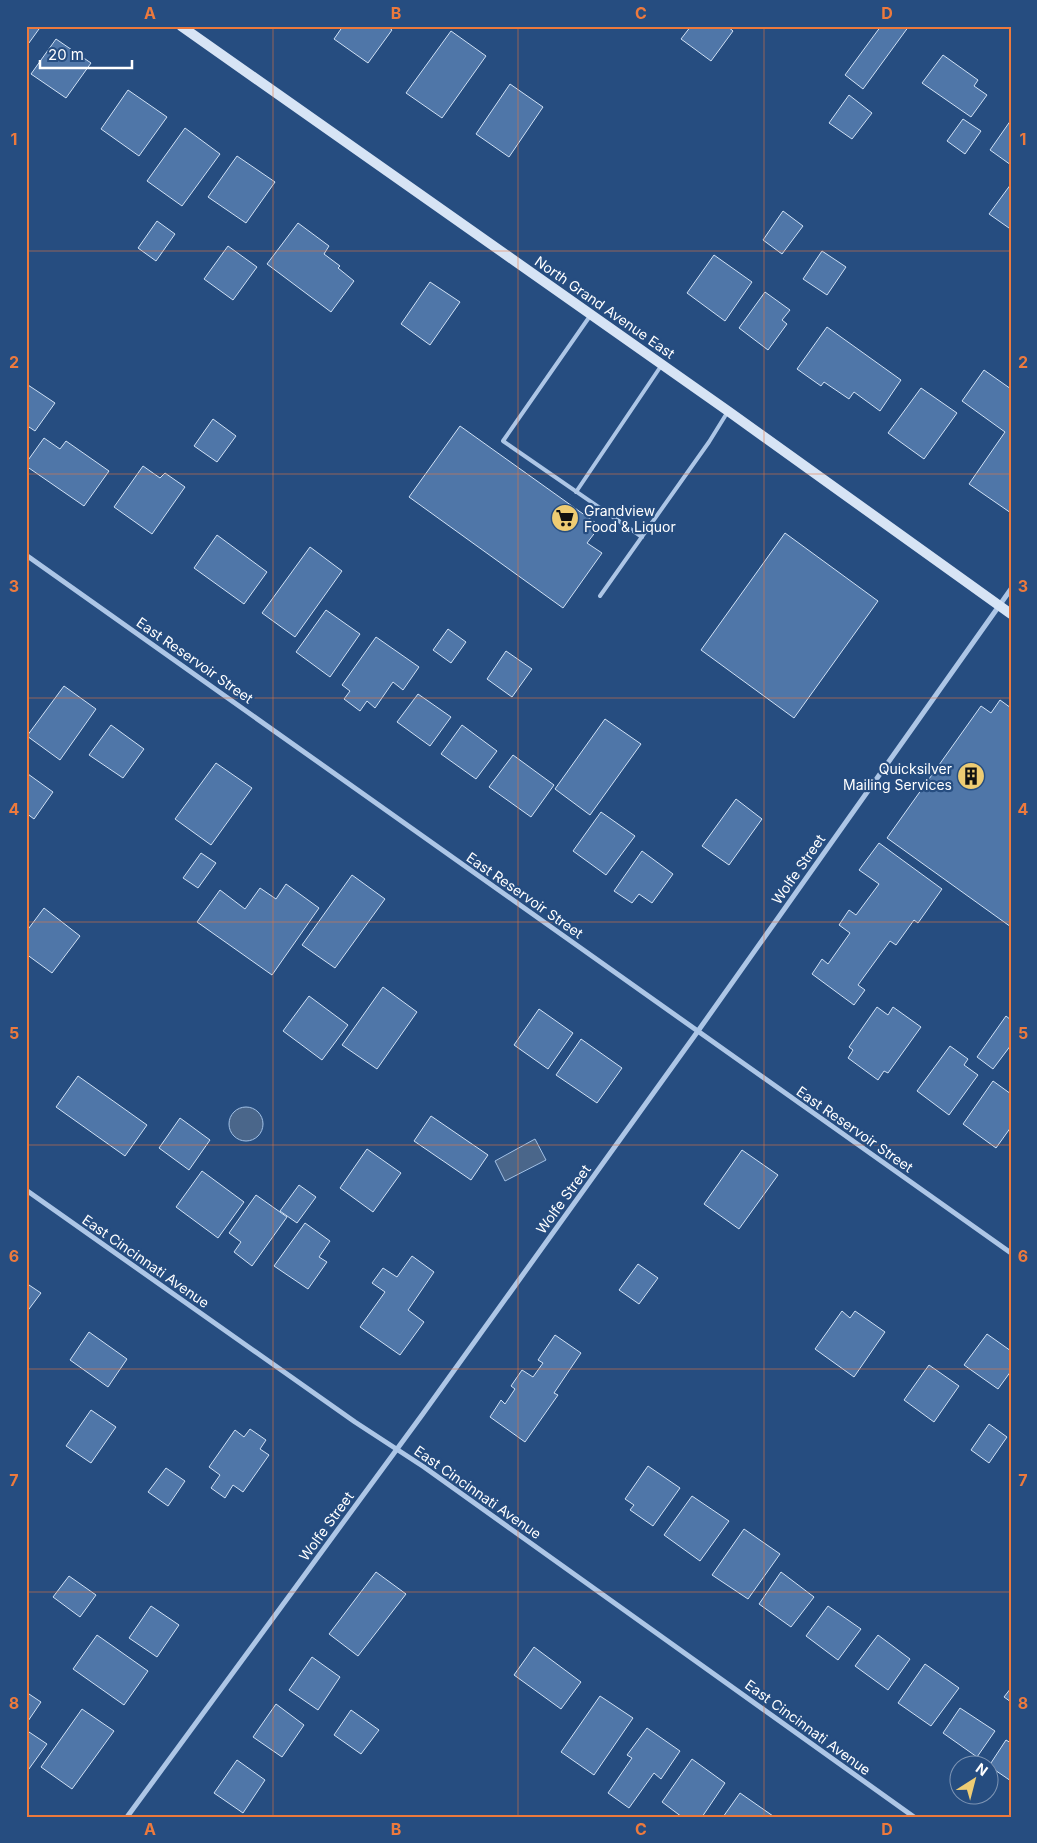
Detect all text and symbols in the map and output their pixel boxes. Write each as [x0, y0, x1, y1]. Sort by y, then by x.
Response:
text: A [144, 3, 156, 23]
text: B [391, 3, 401, 23]
text: C [635, 3, 647, 23]
text: D [881, 3, 893, 23]
scale bar [40, 38, 132, 70]
text: 20 m [48, 45, 84, 64]
text: 1 [11, 129, 17, 149]
text: 1 [1020, 129, 1026, 149]
street label: North Grand Avenue East [532, 252, 679, 362]
text: 2 [9, 352, 19, 372]
text: 2 [1018, 352, 1028, 372]
place label: Grandview Food & Liquor [584, 502, 676, 535]
supermarket icon: Grandview Food & Liquor [550, 503, 580, 533]
text: 3 [9, 576, 19, 596]
text: 3 [1018, 576, 1028, 596]
street label: East Reservoir Street [133, 613, 257, 707]
place label: Quicksilver Mailing Services [843, 760, 952, 793]
building icon: Quicksilver Mailing Services [956, 761, 986, 791]
text: 4 [9, 799, 20, 819]
text: 4 [1018, 799, 1029, 819]
street label: Wolfe Street [768, 831, 829, 907]
street label: East Reservoir Street [463, 848, 587, 942]
text: 5 [9, 1023, 19, 1043]
text: 5 [1018, 1023, 1028, 1043]
street label: East Reservoir Street [793, 1082, 917, 1176]
street label: Wolfe Street [532, 1161, 594, 1237]
street label: East Cincinnati Avenue [79, 1211, 213, 1311]
text: 6 [9, 1246, 19, 1266]
text: 6 [1018, 1246, 1028, 1266]
street label: East Cincinnati Avenue [411, 1442, 545, 1542]
text: 7 [9, 1470, 19, 1490]
text: 7 [1018, 1470, 1028, 1490]
street label: Wolfe Street [295, 1488, 357, 1564]
street label: East Cincinnati Avenue [742, 1676, 874, 1778]
text: 8 [9, 1693, 19, 1713]
text: 8 [1018, 1693, 1028, 1713]
north arrow [950, 1756, 1000, 1806]
text: N [973, 1759, 991, 1779]
text: A [144, 1819, 156, 1839]
text: B [391, 1819, 401, 1839]
text: C [635, 1819, 647, 1839]
text: D [881, 1819, 893, 1839]

